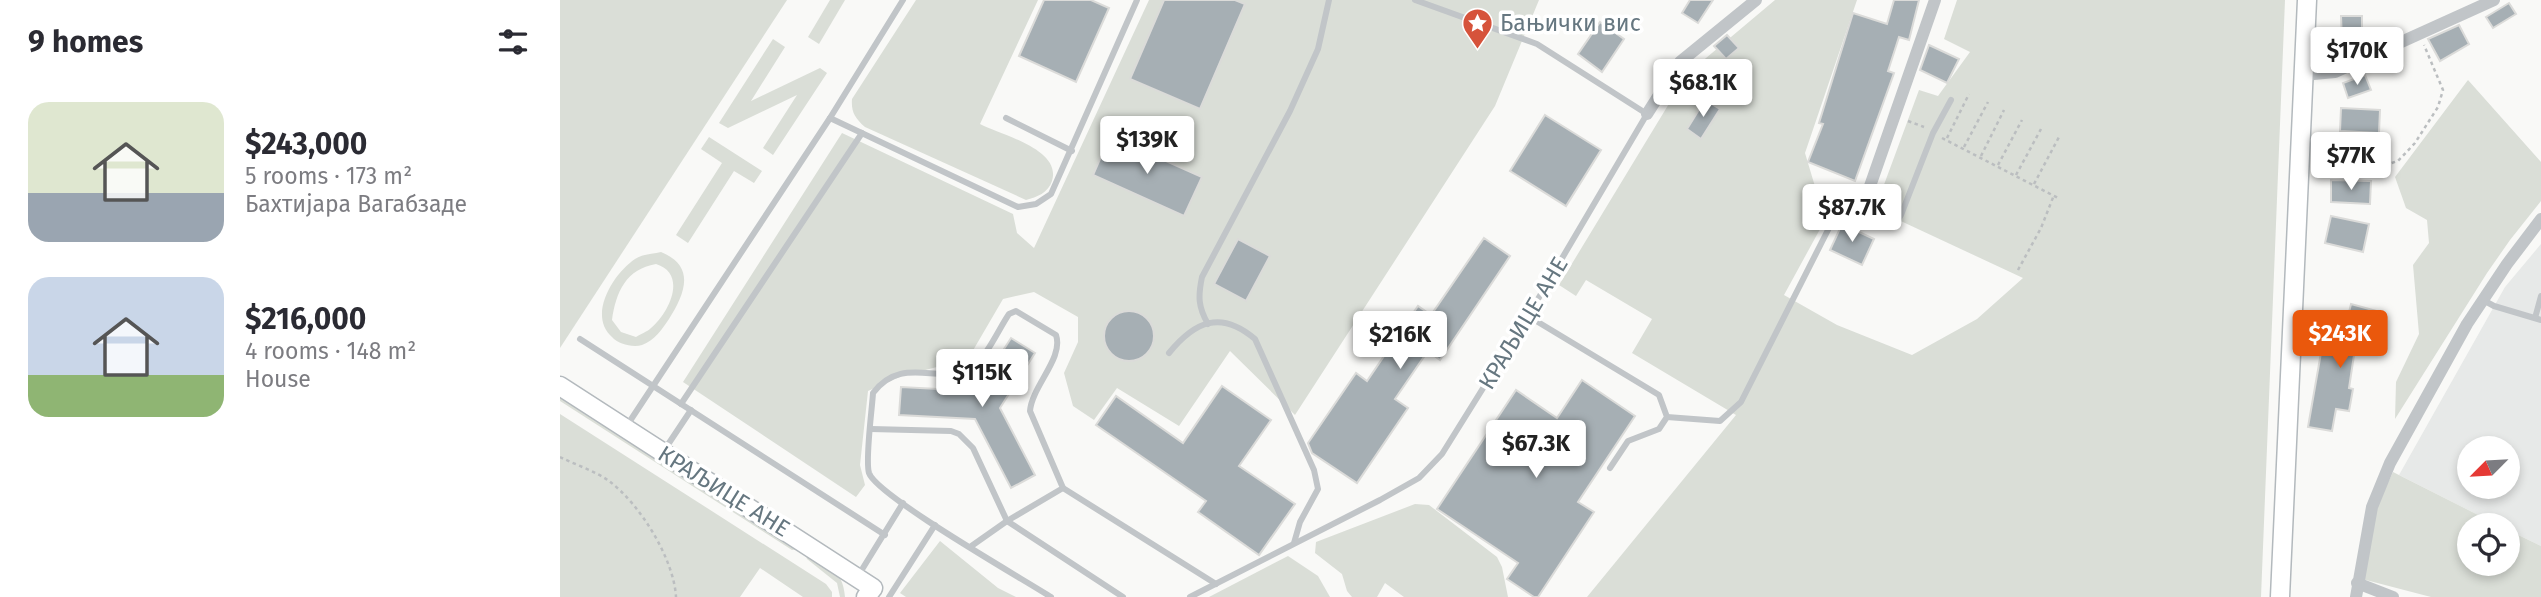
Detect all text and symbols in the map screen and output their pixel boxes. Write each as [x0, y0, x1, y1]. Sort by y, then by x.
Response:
place icon: Бањички вис [1460, 6, 1494, 50]
place label: Бањички вис [1500, 9, 1641, 37]
icon: filters [494, 23, 532, 61]
text: 9 homes [28, 24, 143, 60]
pin: $170K [2308, 28, 2406, 87]
text: $170K [2327, 36, 2388, 64]
pin: $68.1K [1646, 60, 1760, 119]
text: $68.1K [1669, 68, 1737, 96]
pin: $139K [1098, 116, 1196, 176]
text: $139K [1116, 125, 1178, 153]
text: $243,000 [245, 126, 367, 162]
icon: home [84, 130, 168, 214]
pin: $77K [2310, 132, 2392, 192]
text: $77K [2327, 141, 2375, 169]
text: 5 rooms · 173 m² [245, 162, 412, 190]
pin: $87.7K [1795, 184, 1909, 244]
text: Бахтијара Вагабзаде [245, 190, 467, 218]
text: $87.7K [1818, 193, 1886, 221]
street label: КРАЉИЦЕ АНЕ [1472, 252, 1574, 394]
text: $216,000 [245, 301, 366, 337]
icon: home [84, 305, 168, 389]
pin: $243K [2291, 310, 2389, 370]
pin: $216K [1351, 312, 1449, 371]
text: $243K [2309, 319, 2371, 347]
text: $216K [1369, 320, 1431, 348]
text: 4 rooms · 148 m² [245, 337, 416, 365]
pin: $115K [933, 350, 1031, 409]
text: $115K [952, 358, 1012, 386]
text: House [245, 365, 311, 393]
pin: $67.3K [1479, 420, 1593, 480]
text: $67.3K [1502, 429, 1570, 457]
north arrow [2457, 436, 2520, 499]
map controls [2457, 436, 2520, 576]
street label: КРАЉИЦЕ АНЕ [653, 439, 795, 543]
button: locate [2457, 513, 2520, 576]

